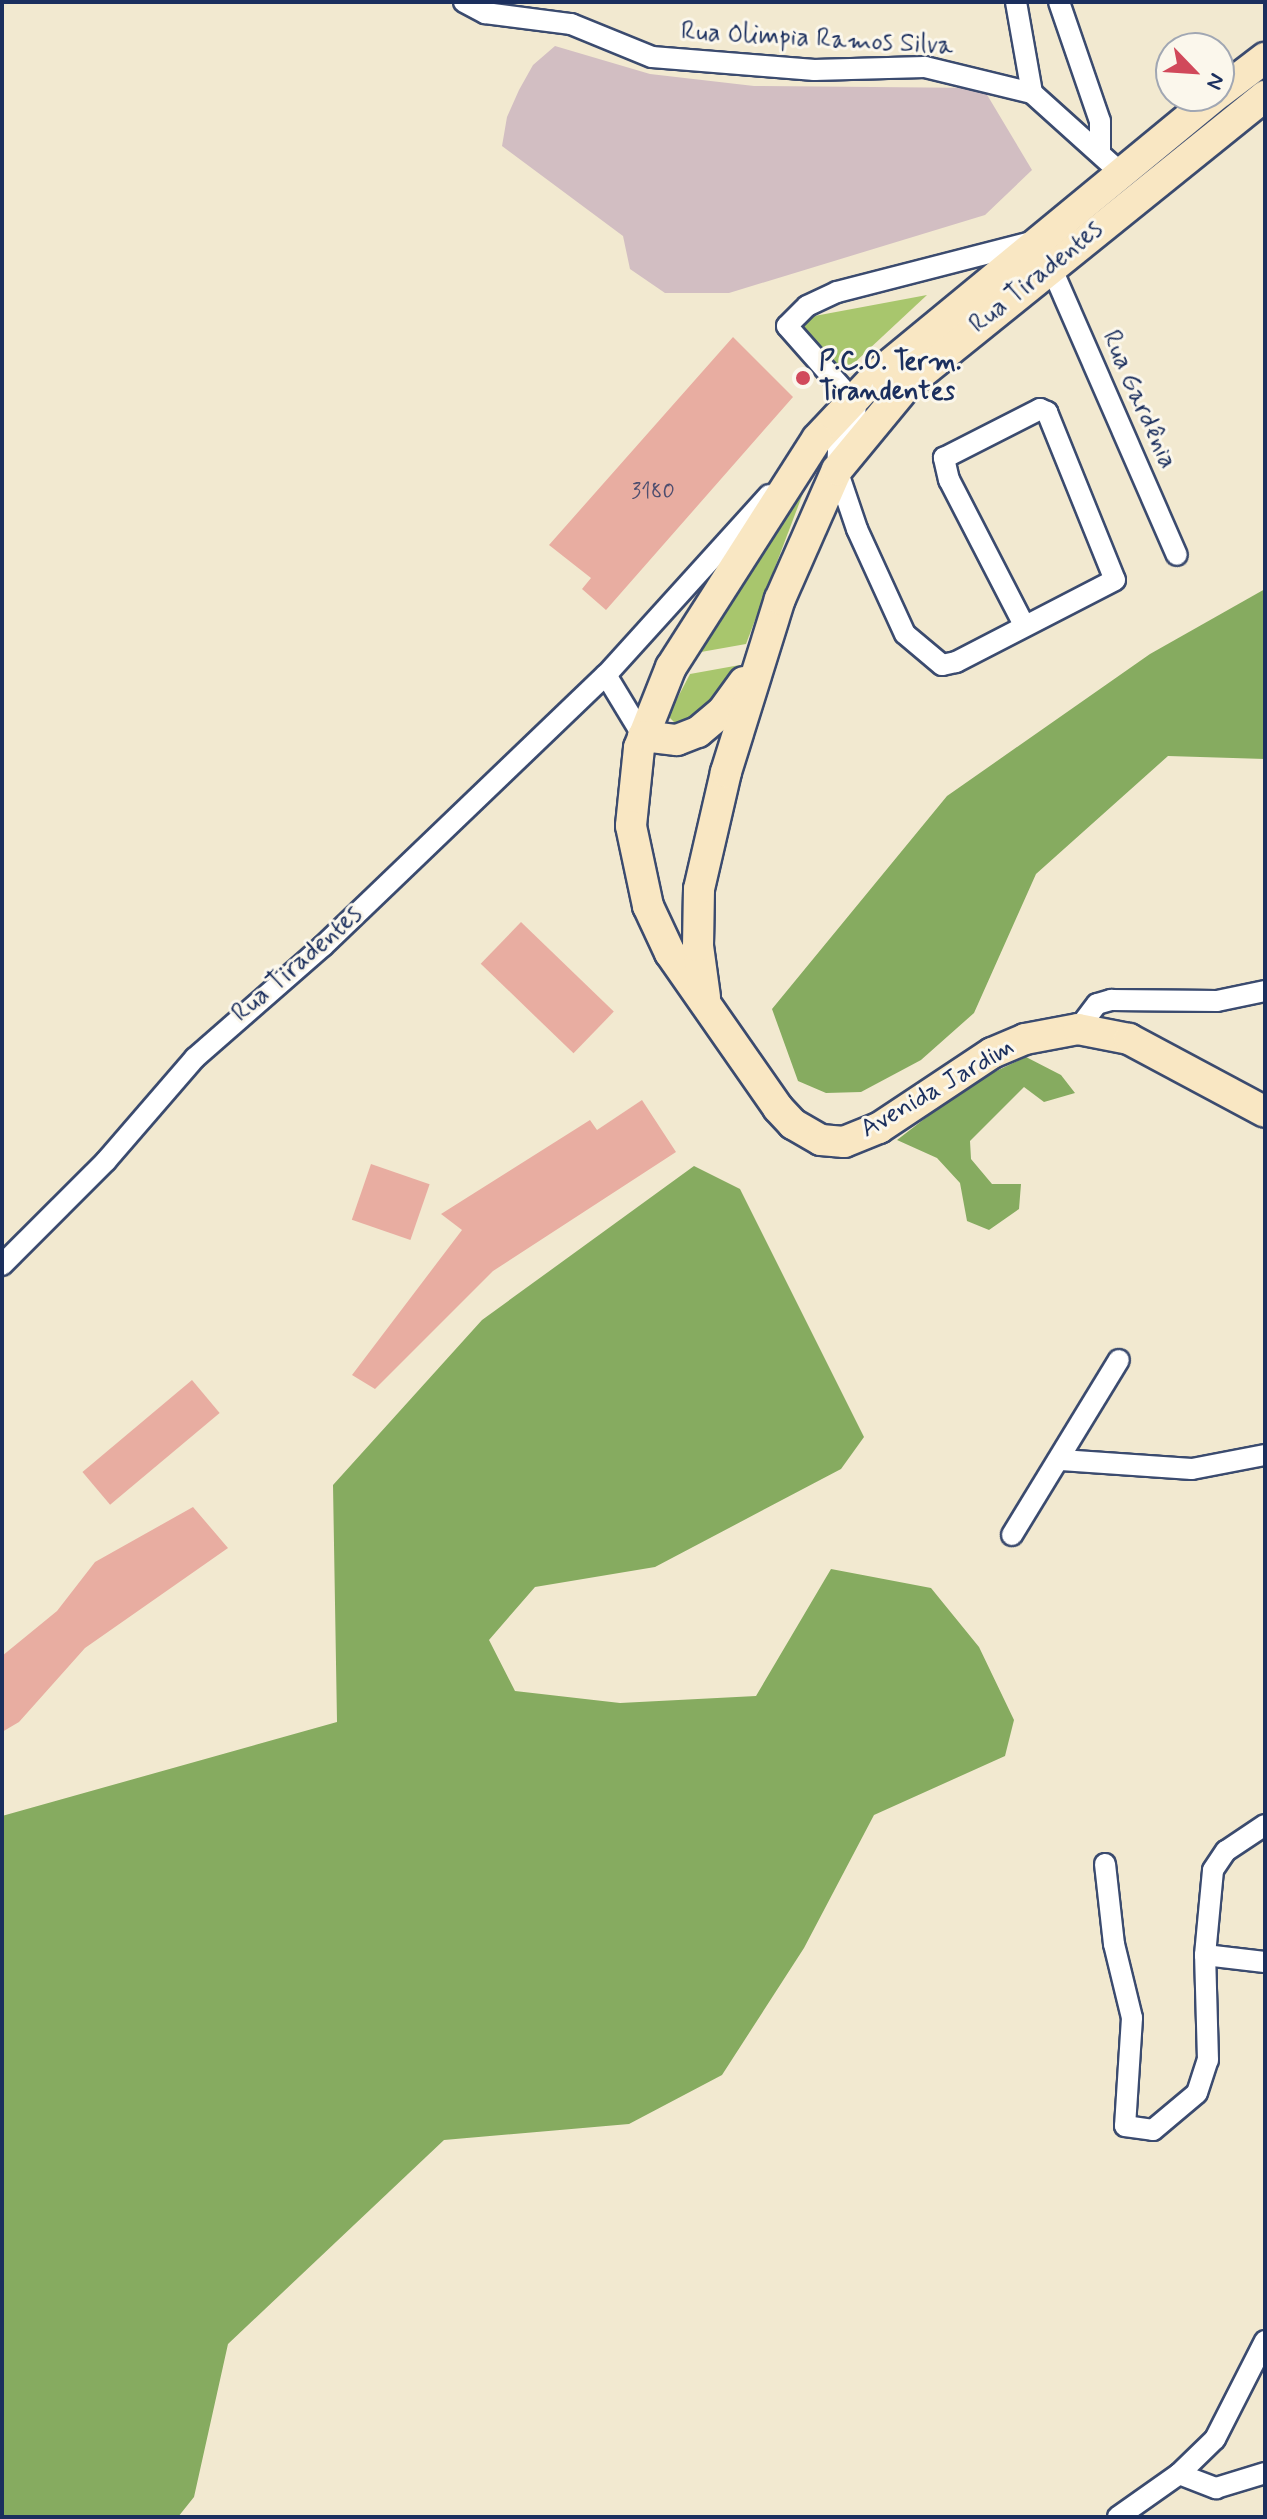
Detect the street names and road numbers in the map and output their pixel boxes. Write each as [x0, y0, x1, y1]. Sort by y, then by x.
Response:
street label: Rua Olimpia Ramos Silva [682, 17, 952, 63]
street label: Rua Tiradentes [965, 216, 1109, 340]
street label: Rua Gardênia [1094, 328, 1182, 472]
street label: Rua Tiradentes [228, 901, 368, 1029]
street label: Avenida Jardim [855, 1032, 1021, 1146]

